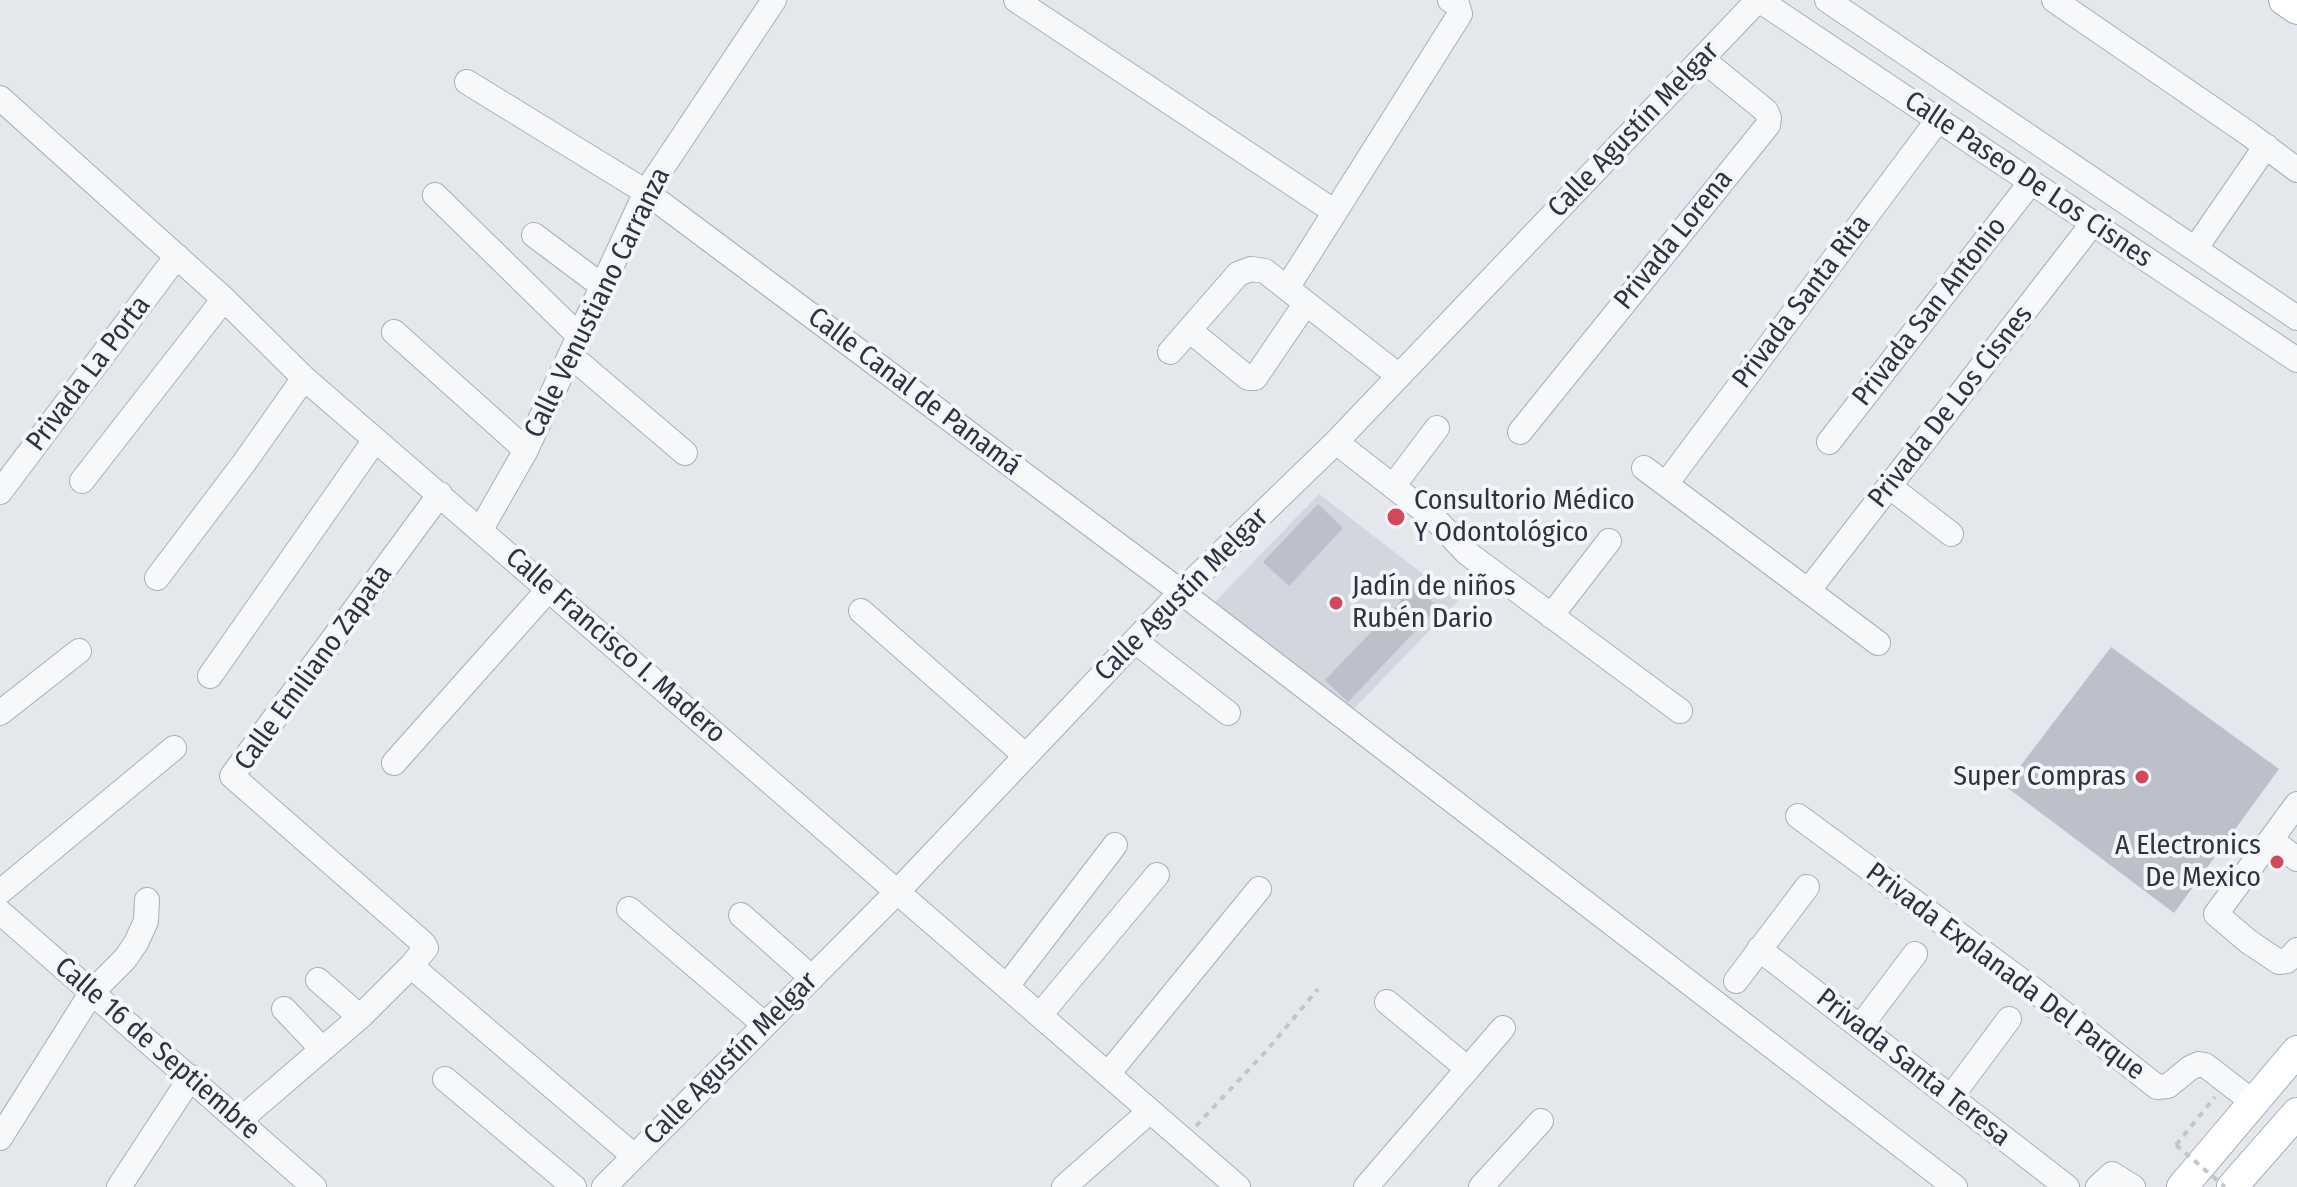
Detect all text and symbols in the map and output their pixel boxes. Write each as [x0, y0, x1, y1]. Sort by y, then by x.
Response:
street label: Calle Agustín Melgar [1542, 35, 1726, 225]
street label: Calle Paseo De Los Cisnes [1898, 84, 2158, 276]
street label: Calle Venustiano Carranza [518, 162, 678, 444]
street label: Privada Lorena [1608, 163, 1740, 317]
street label: Privada Santa Rita [1726, 209, 1878, 395]
street label: Privada San Antonio [1846, 211, 2014, 413]
street label: Privada La Porta [20, 290, 158, 458]
street label: Privada De Los Cisnes [1862, 299, 2040, 515]
street label: Calle Canal de Panamá [801, 301, 1027, 483]
place label: Consultorio Médico Y Odontológico [1414, 484, 1635, 550]
street label: Calle Agustín Melgar [1088, 501, 1276, 689]
marker: Consultorio Médico Y Odontológico [1385, 506, 1407, 528]
street label: Calle Francisco I. Madero [498, 541, 732, 751]
street label: Calle Emiliano Zapata [228, 559, 400, 777]
place label: Jadín de niños Rubén Dario [1352, 570, 1516, 636]
marker: Jadín de niños Rubén Dario [1327, 594, 1345, 612]
place label: Super Compras [1953, 760, 2126, 794]
marker: Super Compras [2133, 768, 2151, 786]
place label: A Electronics De Mexico [2115, 829, 2261, 895]
marker: A Electronics De Mexico [2268, 853, 2286, 871]
street label: Privada Explanada Del Parque [1859, 856, 2151, 1088]
street label: Calle 16 de Septiembre [47, 951, 267, 1147]
street label: Calle Agustín Melgar [637, 965, 825, 1153]
street label: Privada Santa Teresa [1809, 982, 2017, 1154]

